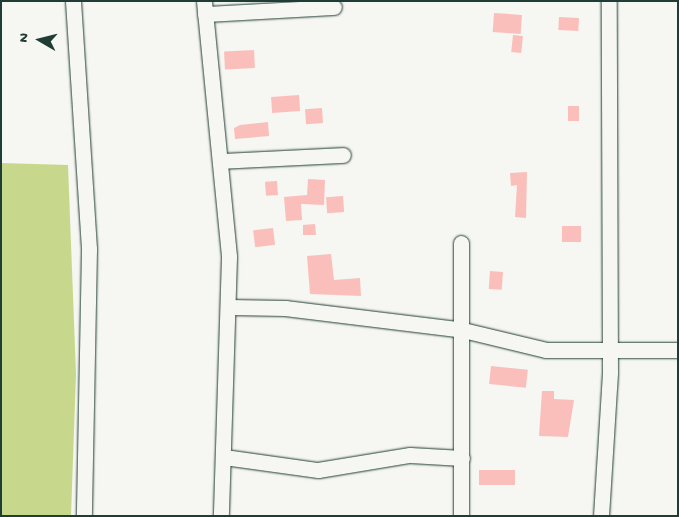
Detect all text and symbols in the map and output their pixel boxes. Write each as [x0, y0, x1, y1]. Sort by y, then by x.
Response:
north arrow [15, 15, 65, 65]
text: N [16, 32, 34, 44]

